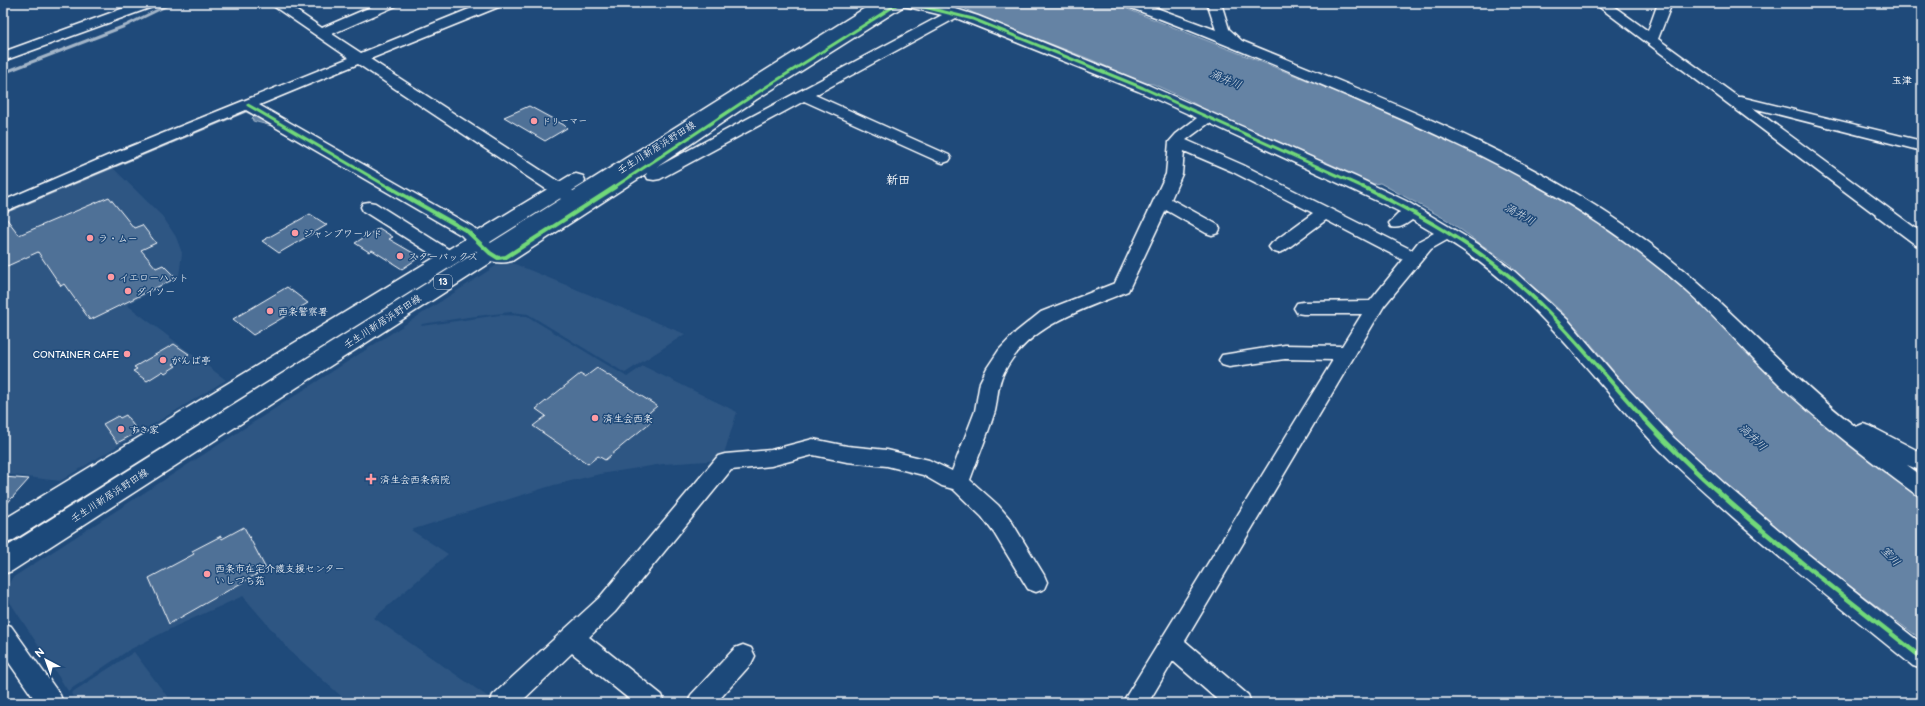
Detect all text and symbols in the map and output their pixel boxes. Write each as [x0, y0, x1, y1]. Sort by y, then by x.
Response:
water label: 渦井川 [1208, 67, 1244, 92]
district label: 玉津 [1892, 75, 1912, 87]
marker: ドリーマー [529, 116, 539, 126]
place label: ドリーマー [542, 116, 587, 127]
street label: 壬生川新居浜野田線 [615, 119, 698, 177]
district label: 新田 [886, 173, 910, 188]
water label: 渦井川 [1502, 201, 1537, 228]
marker: ジャンプワールド [290, 228, 300, 238]
place label: ジャンプワールド [303, 228, 382, 240]
marker: ラ・ムー [85, 233, 95, 243]
place label: ラ・ムー [98, 233, 138, 245]
marker: スターバックス [395, 251, 405, 261]
place label: スターバックス [408, 251, 478, 263]
marker: イエローハット [106, 272, 116, 282]
place label: イエローハット [119, 272, 189, 284]
road number: 13 [434, 275, 452, 289]
marker: ダイソー [123, 286, 133, 296]
place label: ダイソー [136, 286, 175, 298]
street label: 壬生川新居浜野田線 [342, 292, 424, 351]
marker: 西条警察署 [265, 306, 275, 316]
place label: 西条警察署 [278, 306, 328, 318]
place label: CONTAINER CAFE [33, 349, 119, 361]
marker: CONTAINER CAFE [122, 349, 132, 359]
marker: がんば亭 [158, 355, 168, 365]
place label: がんば亭 [171, 355, 211, 367]
marker: 済生会西条 [590, 413, 600, 423]
place label: 済生会西条 [603, 413, 653, 425]
water label: 渦井川 [1736, 421, 1769, 453]
marker: すき家 [116, 424, 126, 434]
place label: すき家 [129, 424, 159, 436]
street label: 壬生川新居浜野田線 [69, 466, 151, 525]
marker: 済生会西条病院 [365, 473, 377, 485]
place label: 済生会西条病院 [380, 474, 450, 486]
water label: 室川 [1878, 544, 1903, 569]
place label: 西条市在宅介護支援センター いしづち苑 [215, 563, 345, 587]
marker: 西条市在宅介護支援センター いしづち苑 [202, 569, 212, 579]
north arrow [26, 640, 66, 680]
text: N [32, 645, 47, 660]

